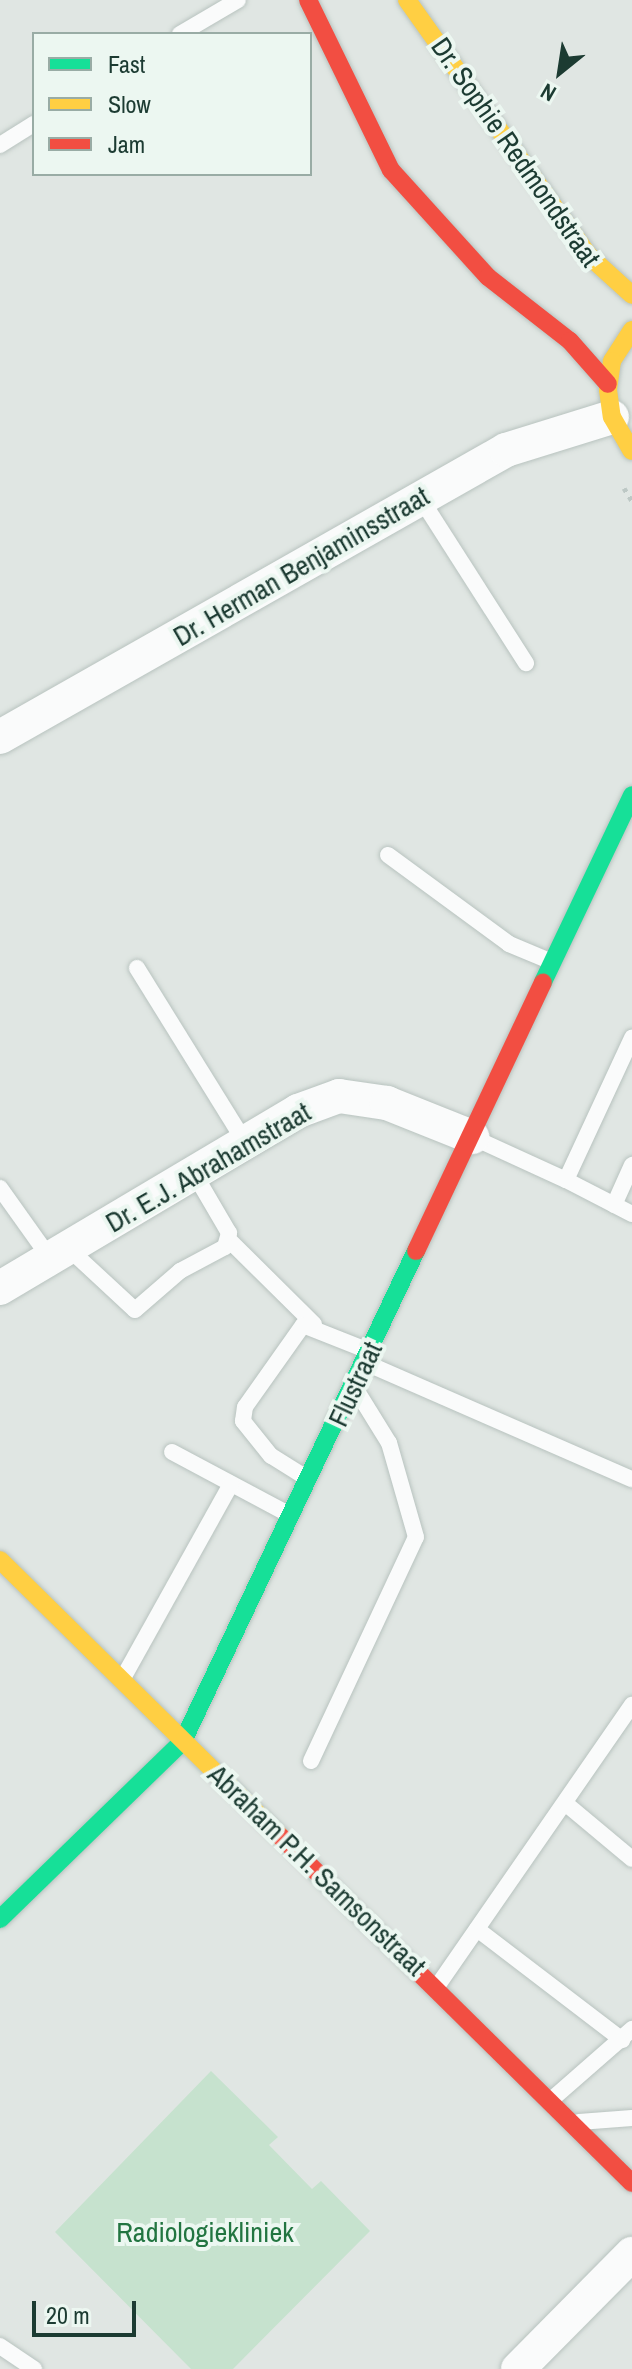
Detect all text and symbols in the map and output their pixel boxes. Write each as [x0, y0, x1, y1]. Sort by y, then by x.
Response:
street label: Dr. Sophie Redmondstraat [424, 31, 608, 273]
legend [32, 32, 312, 176]
north arrow [520, 32, 600, 112]
text: Fast [108, 48, 145, 80]
text: N [535, 77, 561, 109]
text: Slow [108, 88, 151, 120]
text: Jam [108, 128, 145, 160]
street label: Dr. Herman Benjaminsstraat [167, 479, 435, 653]
street label: Dr. E.J. Abrahamstraat [99, 1094, 317, 1240]
street label: Flustraat [321, 1336, 389, 1432]
street label: Abraham P.H. Samsonstraat [201, 1757, 433, 1983]
park label: Radiologiekliniek [116, 2215, 294, 2249]
scale bar [36, 2285, 140, 2335]
text: 20 m [46, 2299, 90, 2331]

